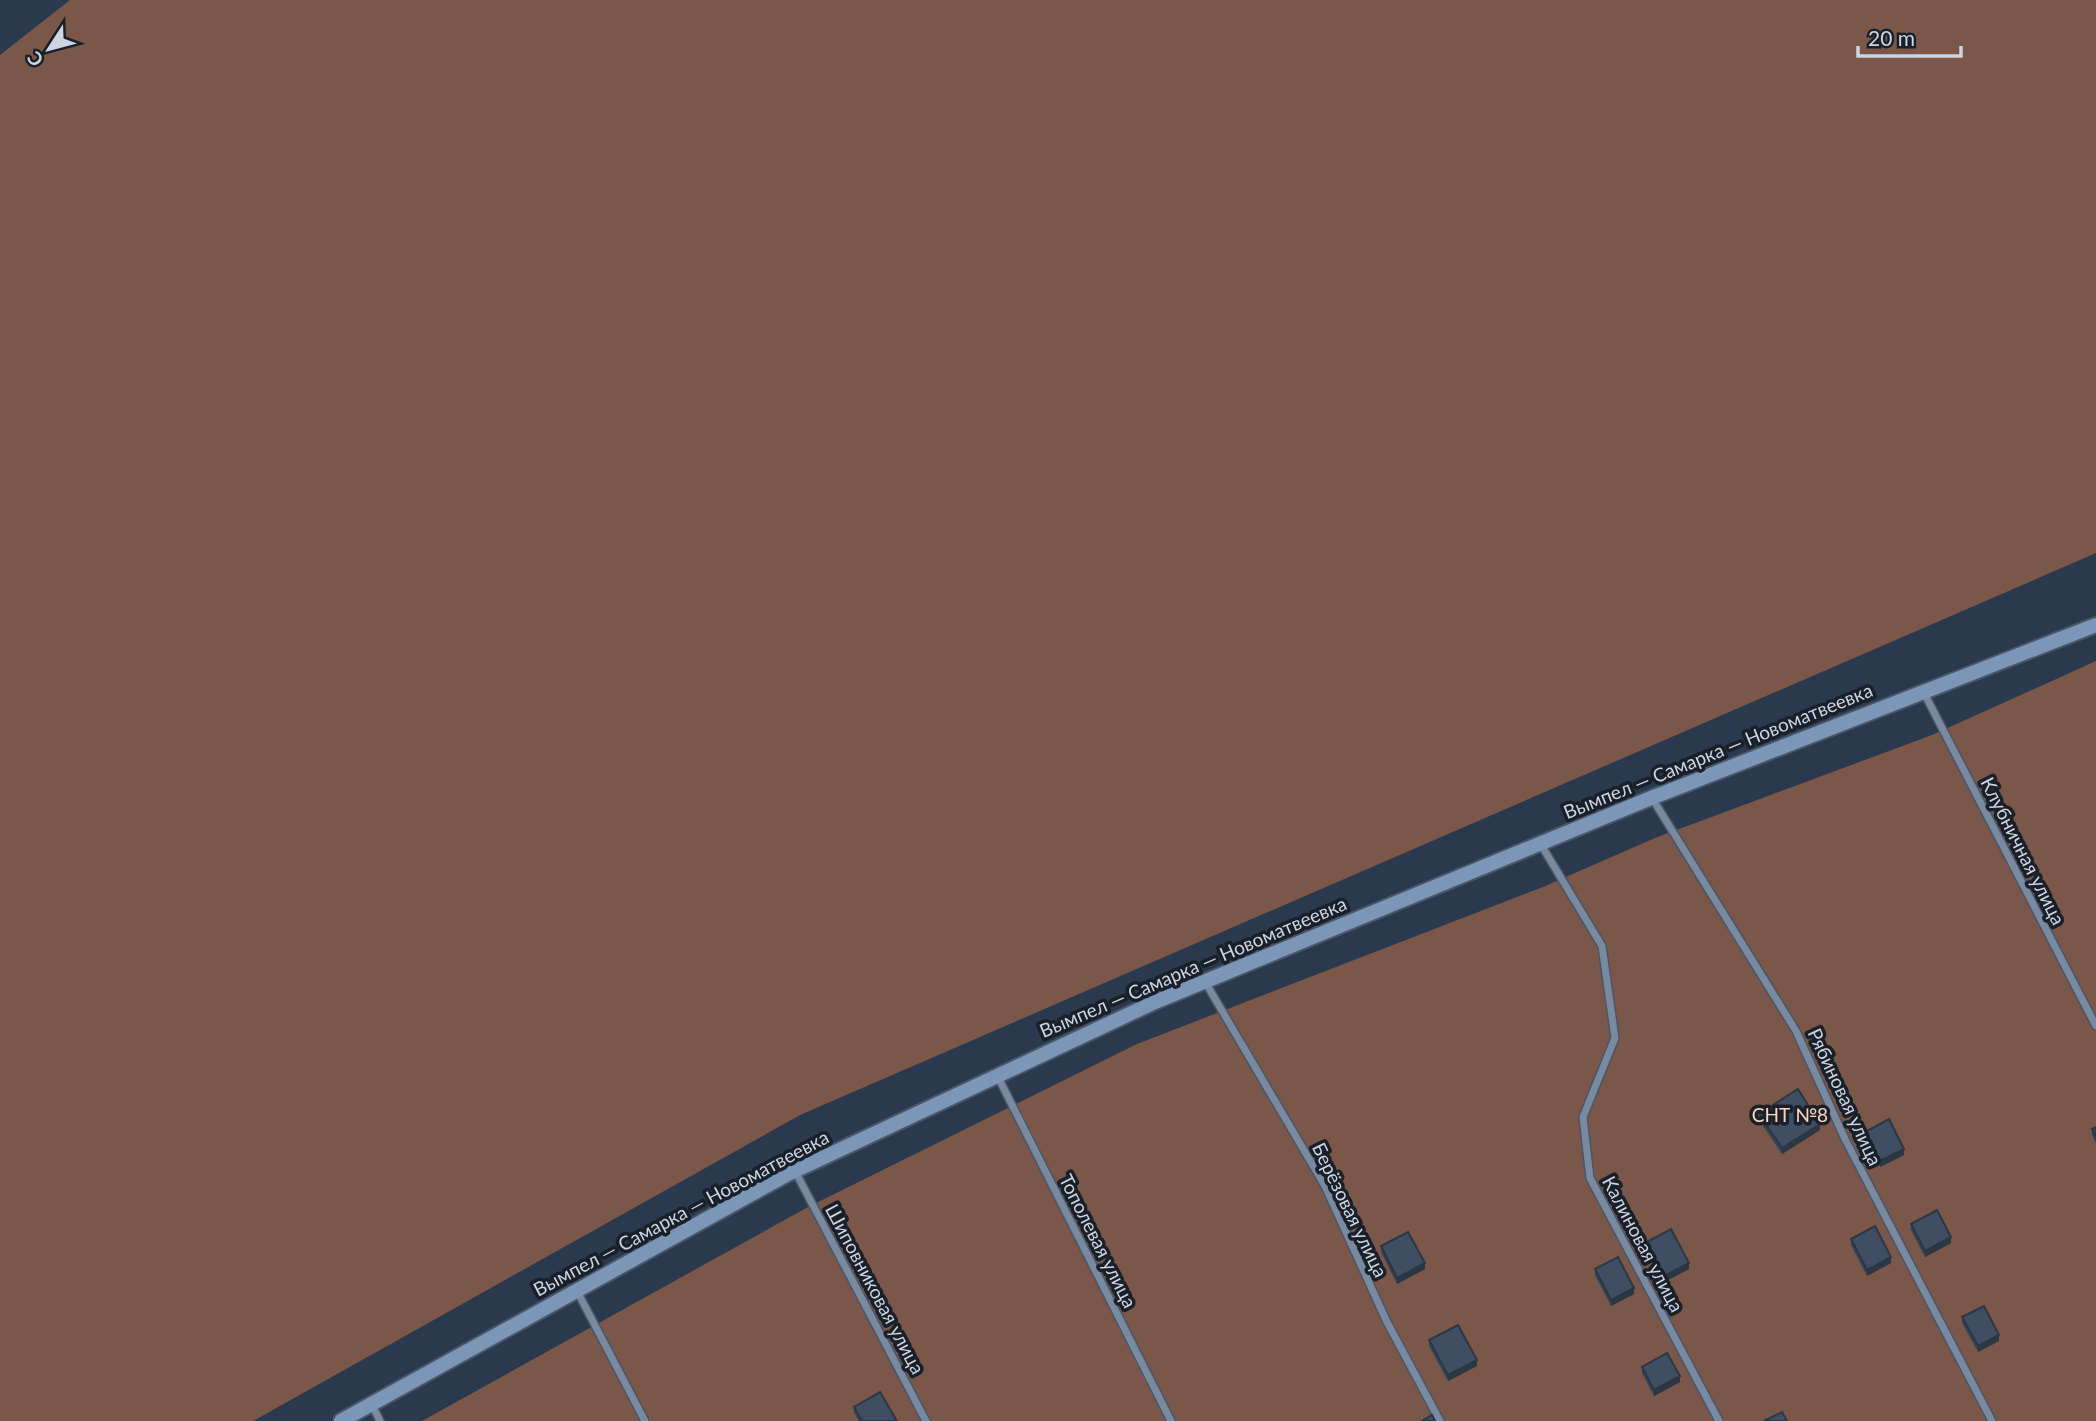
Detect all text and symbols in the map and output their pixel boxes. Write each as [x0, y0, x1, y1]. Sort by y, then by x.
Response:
north arrow [14, 14, 84, 84]
scale bar [1858, 14, 1961, 58]
text: 20 m [1868, 25, 1915, 50]
text: С [22, 47, 48, 71]
street label: Вымпел — Самарка — Новоматвеевка [1560, 678, 1876, 823]
street label: Клубничная улица [1976, 773, 2071, 928]
street label: Вымпел — Самарка — Новоматвеевка [1036, 891, 1350, 1042]
street label: Рябиновая улица [1804, 1025, 1887, 1169]
park label: СНТ №8 [1752, 1103, 1828, 1126]
street label: Вымпел — Самарка — Новоматвеевка [529, 1125, 832, 1300]
street label: Берёзовая улица [1308, 1139, 1393, 1281]
street label: Тополевая улица [1055, 1170, 1142, 1311]
street label: Калиновая улица [1598, 1172, 1689, 1316]
street label: Шиповниковая улица [821, 1200, 930, 1378]

